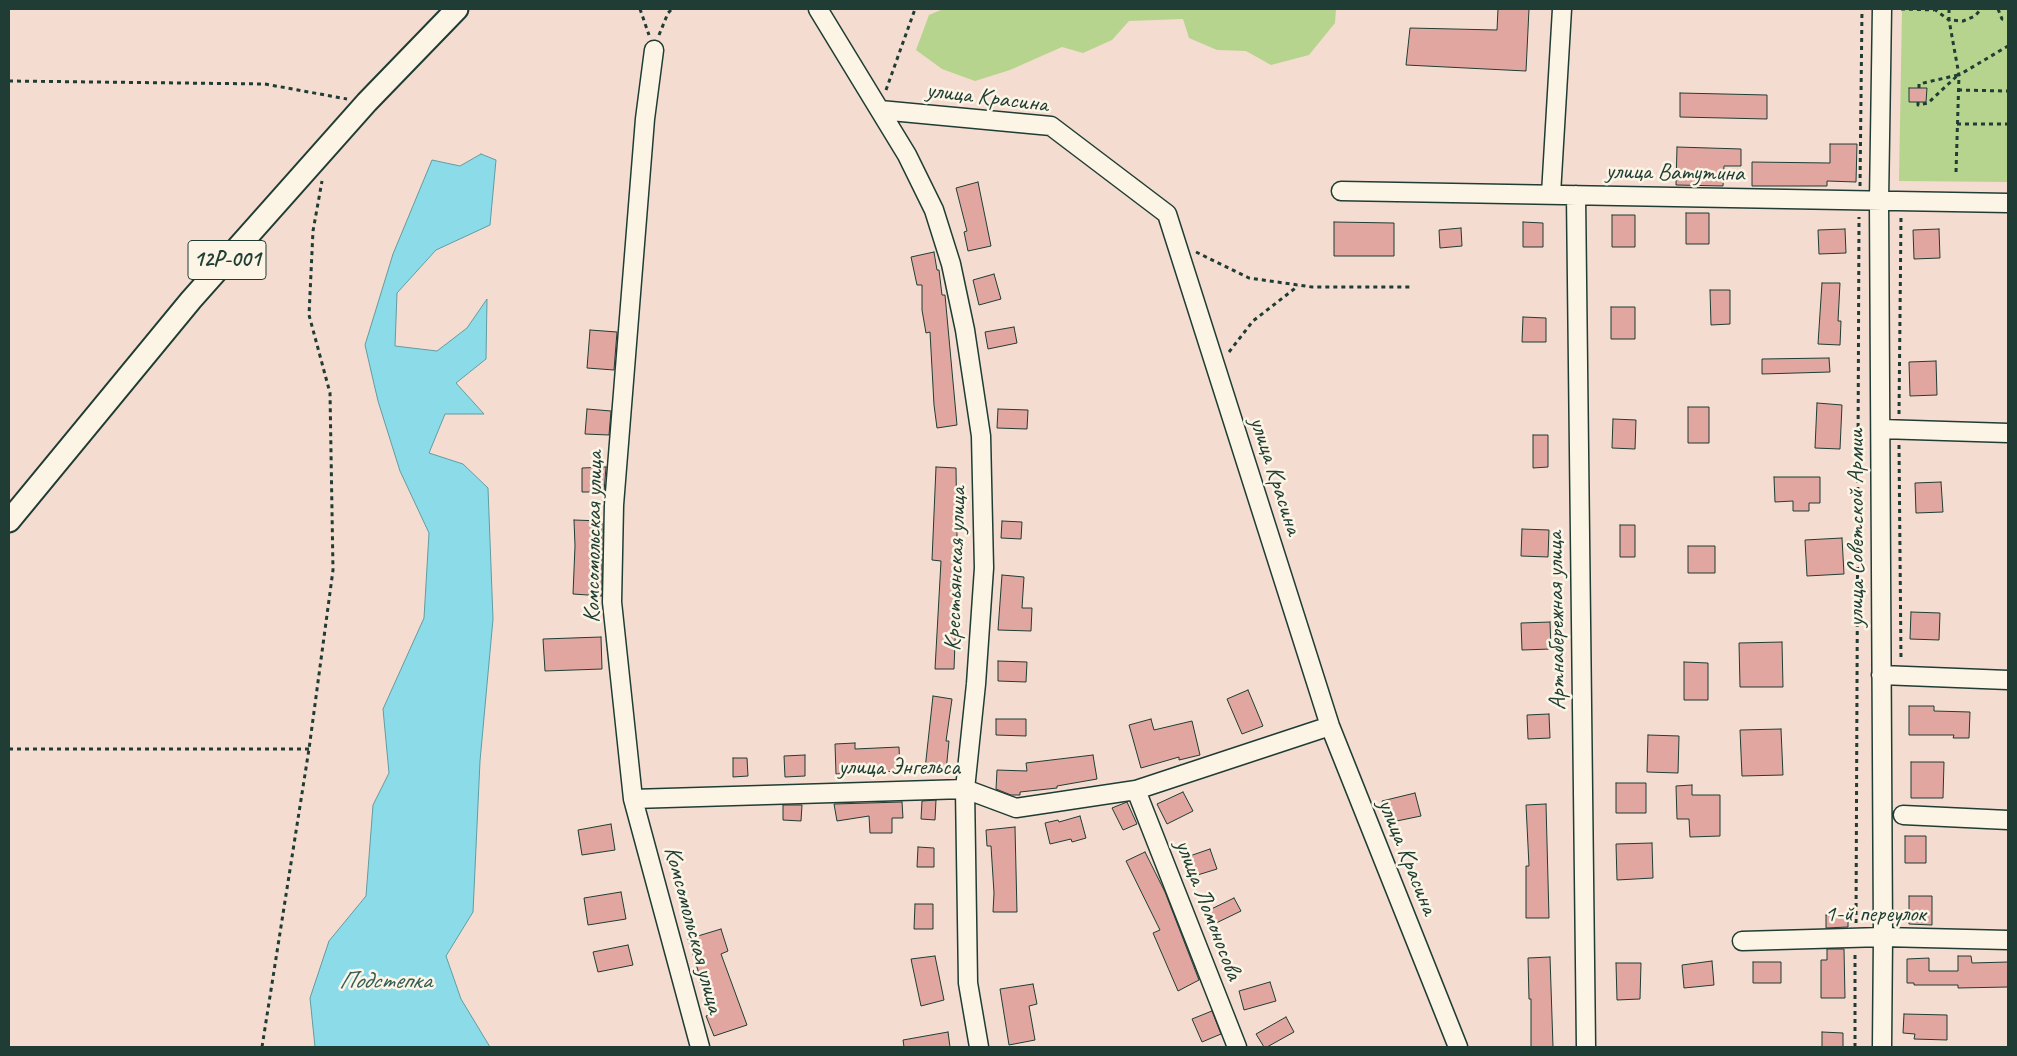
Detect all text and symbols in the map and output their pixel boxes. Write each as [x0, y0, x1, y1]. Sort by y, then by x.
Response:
street label: улица Красина [924, 76, 1050, 120]
street label: улица Ватутина [1605, 157, 1745, 189]
road number: 12Р-001 [188, 240, 266, 280]
street label: улица Красина [1242, 413, 1308, 539]
street label: улица Советской Армии [1843, 429, 1871, 627]
street label: Комсомольская улица [578, 451, 610, 623]
street label: Крестьянская улица [939, 486, 973, 652]
street label: Артнабережная улица [1541, 531, 1573, 711]
street label: улица Энгельса [838, 754, 960, 782]
street label: улица Красина [1371, 795, 1443, 919]
street label: улица Ломоносова [1168, 836, 1248, 984]
street label: Комсомольская улица [657, 843, 729, 1017]
street label: 1-й переулок [1825, 901, 1925, 929]
water label: Подстепка [339, 966, 431, 996]

